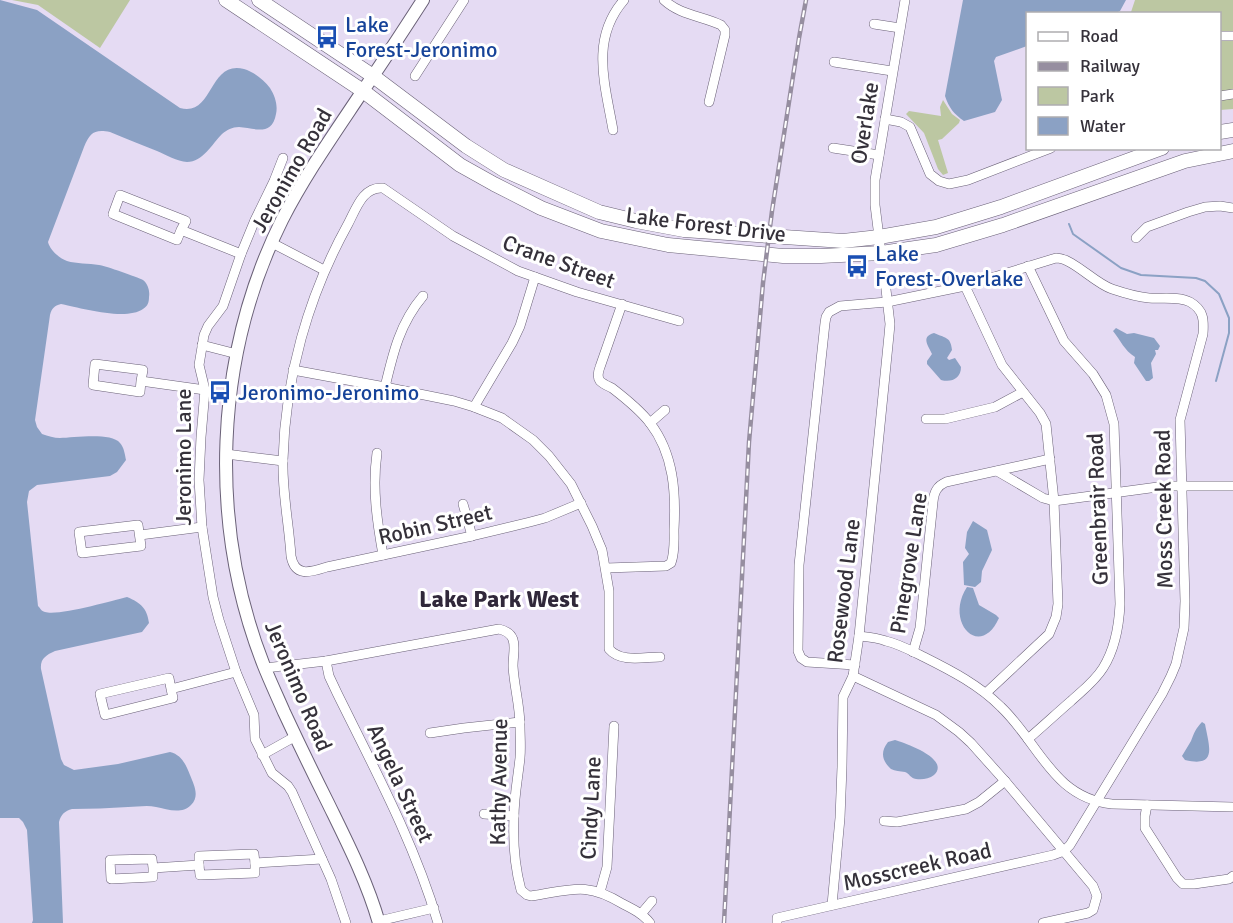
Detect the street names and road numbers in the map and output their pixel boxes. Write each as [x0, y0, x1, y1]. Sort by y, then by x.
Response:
street label: Overlake [845, 80, 884, 166]
street label: Jeronimo Road [245, 103, 338, 237]
street label: Lake Forest Drive [624, 201, 788, 248]
street label: Crane Street [499, 229, 619, 294]
street label: Jeronimo Lane [170, 388, 197, 526]
street label: Moss Creek Road [1149, 429, 1178, 589]
street label: Greenbrair Road [1081, 432, 1114, 586]
street label: Pinegrove Lane [884, 490, 933, 636]
street label: Robin Street [376, 498, 495, 551]
street label: Rosewood Lane [821, 517, 866, 665]
street label: Jeronimo Road [259, 617, 338, 755]
street label: Kathy Avenue [484, 718, 513, 846]
street label: Angela Street [361, 720, 440, 847]
street label: Cindy Lane [574, 756, 607, 860]
street label: Mosscreek Road [840, 836, 994, 897]

